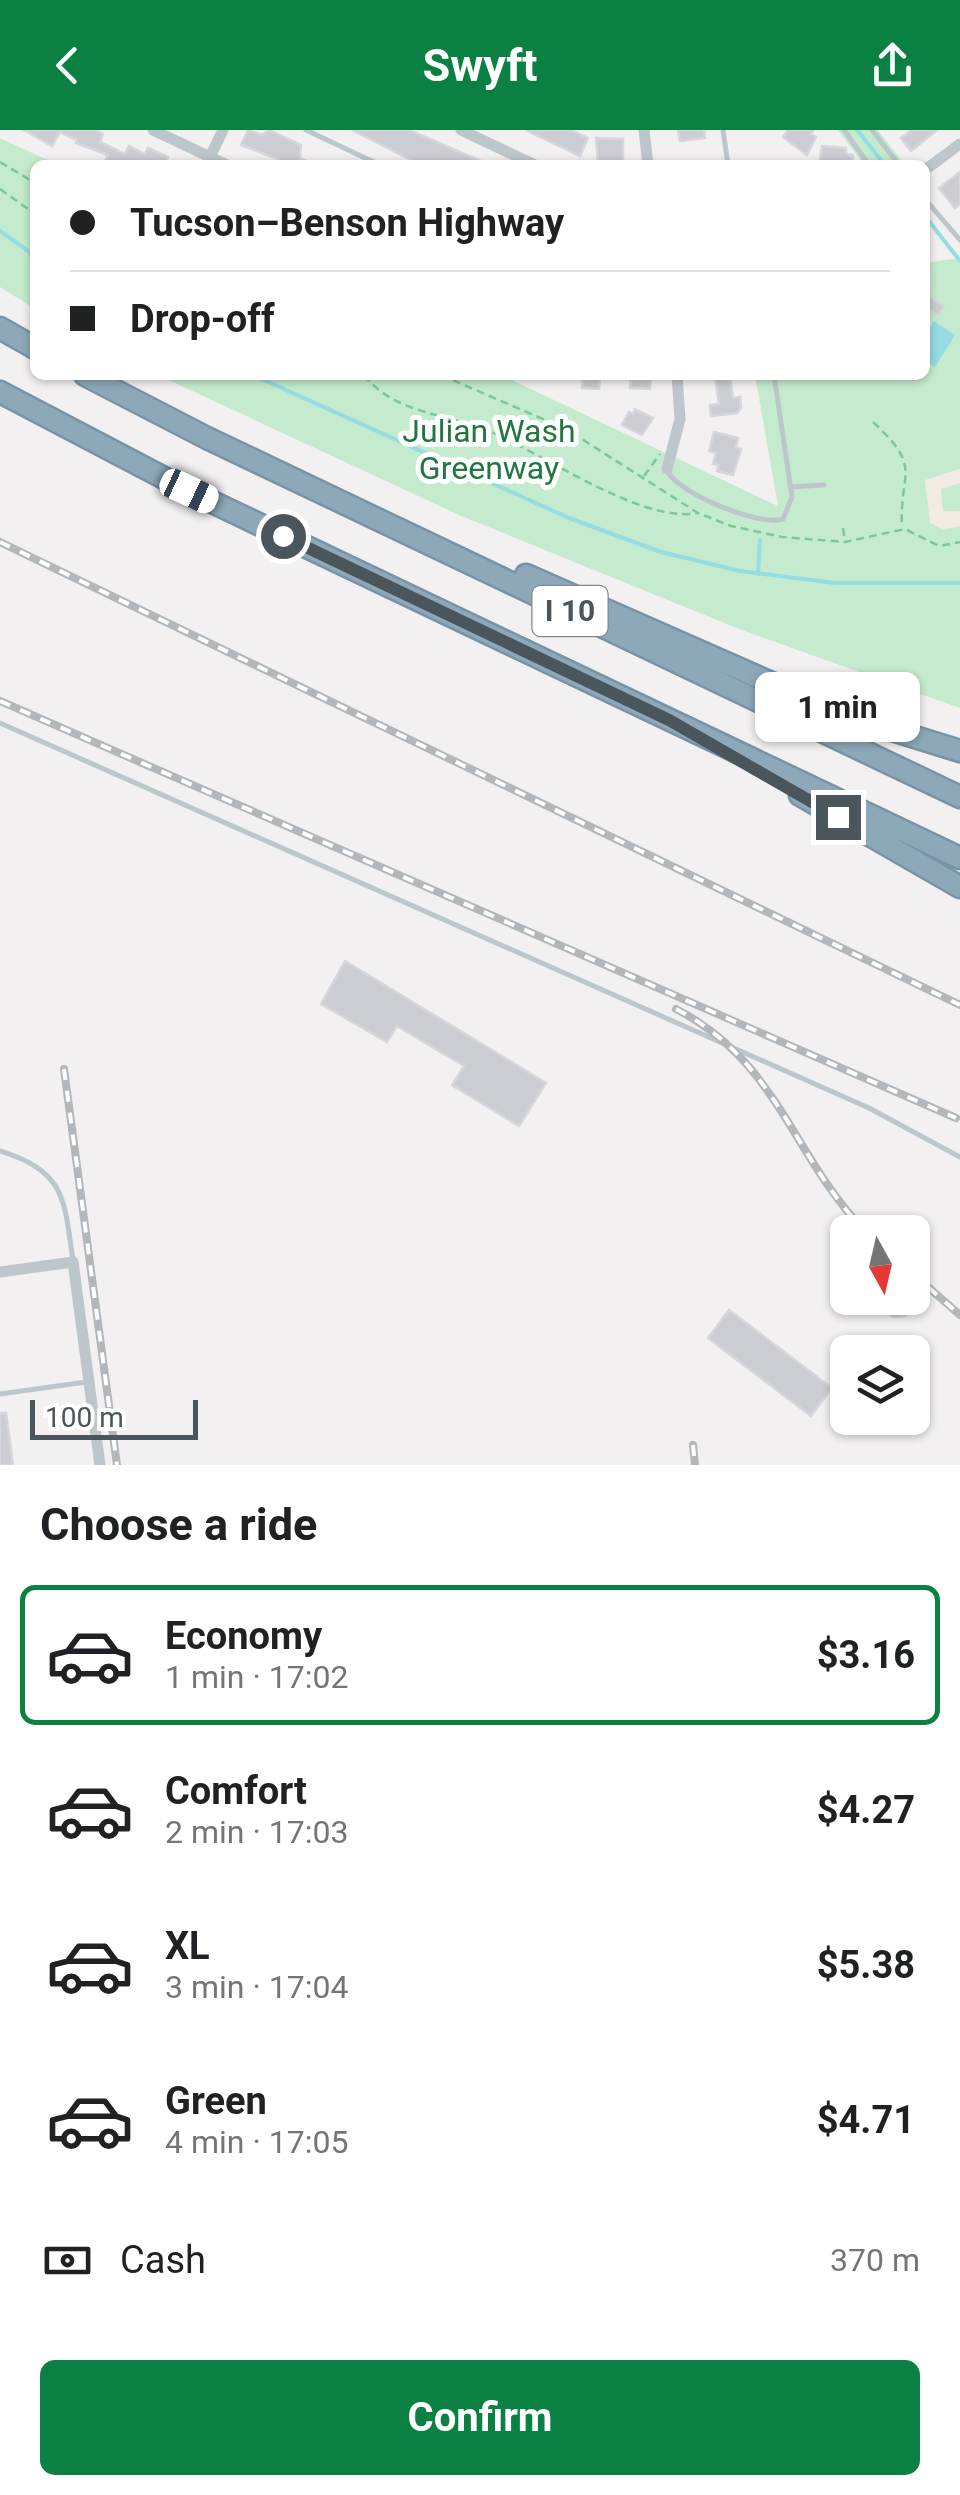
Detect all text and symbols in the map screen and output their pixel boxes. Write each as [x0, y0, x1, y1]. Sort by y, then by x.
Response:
icon: back [40, 38, 95, 93]
icon: share [865, 38, 920, 93]
text: Swyft [422, 39, 538, 92]
text: Tucson–Benson Highway [130, 201, 564, 245]
text: Drop-off [130, 297, 275, 341]
park label: Julian Wash Greenway [402, 412, 576, 487]
car [155, 465, 223, 517]
route start [261, 514, 306, 559]
road number: I 10 [532, 586, 608, 636]
callout: 1 min [756, 672, 920, 742]
text: 1 min [797, 688, 878, 726]
route end [816, 795, 861, 840]
north arrow [830, 1215, 930, 1315]
map controls [830, 1215, 930, 1435]
button: layers [830, 1335, 930, 1435]
scale bar [30, 1395, 198, 1440]
text: 100 m [45, 1401, 124, 1434]
text: Choose a ride [40, 1498, 317, 1551]
icon: car [45, 1610, 135, 1700]
text: Economy [165, 1614, 322, 1658]
text: $3.16 [817, 1633, 915, 1677]
text: 1 min · 17:02 [165, 1658, 348, 1696]
icon: car [45, 1765, 135, 1855]
text: Comfort [165, 1769, 307, 1813]
text: $4.27 [817, 1788, 915, 1832]
text: 2 min · 17:03 [165, 1813, 348, 1851]
icon: car [45, 1920, 135, 2010]
text: XL [165, 1924, 210, 1968]
text: $5.38 [817, 1943, 915, 1987]
text: 3 min · 17:04 [165, 1968, 348, 2006]
icon: car [45, 2075, 135, 2165]
text: Green [165, 2079, 267, 2123]
text: $4.71 [817, 2098, 915, 2142]
text: 4 min · 17:05 [165, 2123, 348, 2161]
icon: cash [40, 2233, 95, 2288]
text: Cash [120, 2238, 206, 2282]
text: 370 m [830, 2241, 920, 2279]
button: Confirm [40, 2360, 920, 2475]

